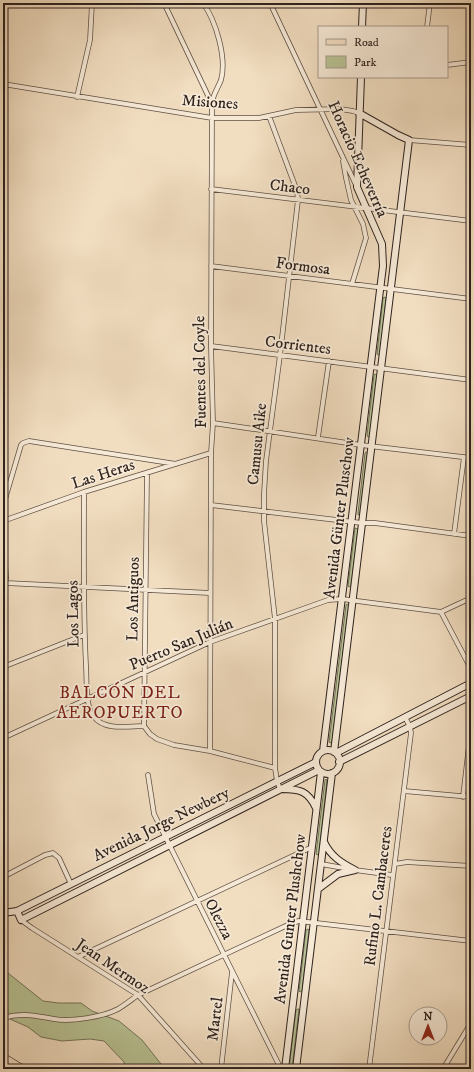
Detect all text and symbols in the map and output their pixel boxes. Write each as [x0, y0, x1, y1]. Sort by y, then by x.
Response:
legend [318, 26, 448, 78]
text: Road [354, 35, 379, 50]
text: Park [354, 55, 376, 70]
street label: Misiones [181, 90, 239, 114]
street label: Horacio Echeverría [323, 98, 393, 221]
street label: Chaco [269, 175, 312, 199]
street label: Formosa [275, 253, 332, 279]
street label: Fuentes del Coyle [189, 315, 211, 428]
street label: Corrientes [264, 331, 332, 359]
street label: Camusu Aike [243, 402, 271, 486]
street label: Avenida Günter Pluschow [319, 435, 359, 600]
street label: Las Heras [69, 454, 137, 494]
street label: Los Antiguos [122, 557, 144, 641]
street label: Los Lagos [62, 580, 84, 648]
street label: Puerto San Julián [126, 613, 236, 675]
district label: BALCÓN DEL AEROPUERTO [56, 681, 184, 724]
street label: Avenida Jorge Newbery [90, 782, 233, 866]
street label: Rufino L. Cambaceres [359, 825, 397, 967]
street label: Avenida Gunter Plushchow [270, 832, 310, 1005]
street label: Olezza [200, 895, 238, 943]
street label: Jean Mermoz [71, 933, 154, 998]
street label: Martel [202, 996, 228, 1042]
north arrow [408, 1006, 448, 1046]
text: N [423, 1010, 433, 1024]

